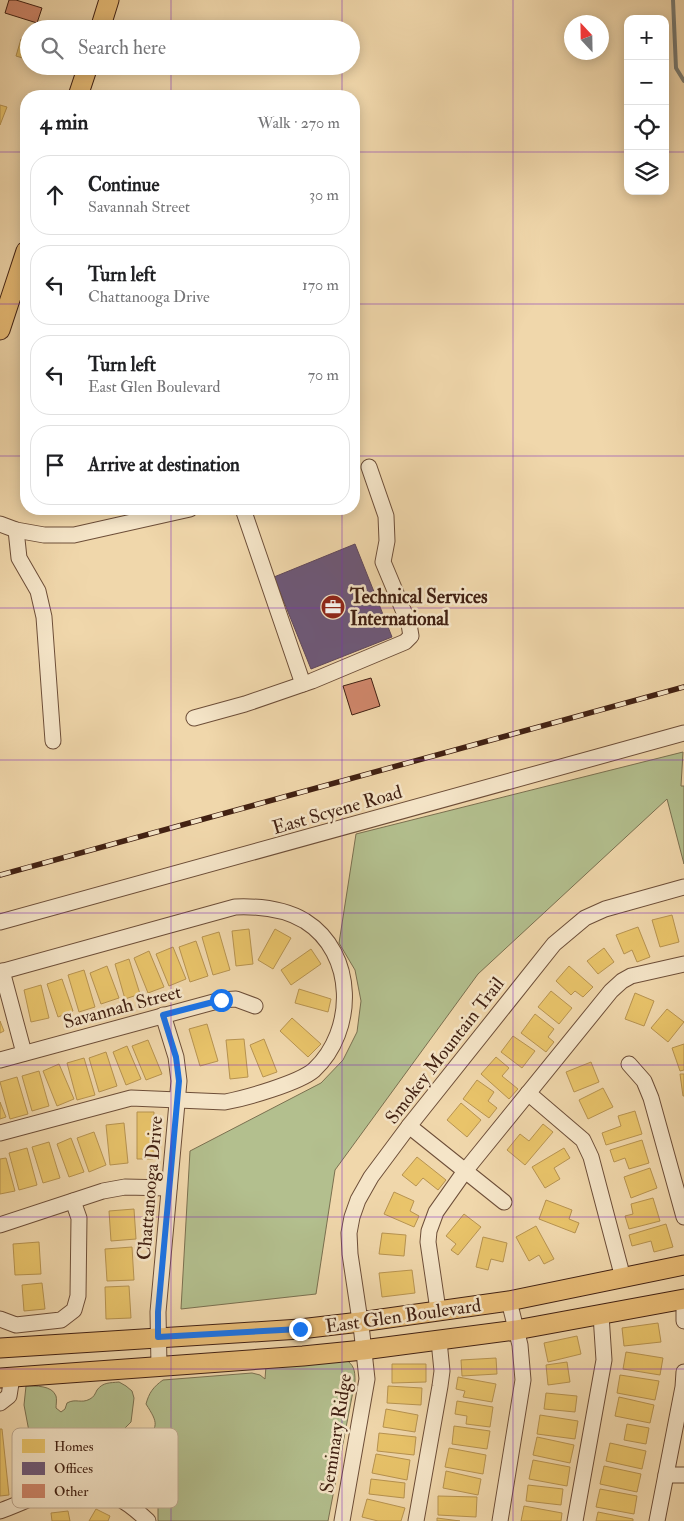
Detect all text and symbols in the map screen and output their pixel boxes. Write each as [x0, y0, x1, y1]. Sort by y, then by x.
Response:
north arrow [564, 15, 609, 60]
map controls [624, 15, 669, 195]
button: + [624, 15, 669, 60]
search box [20, 20, 360, 75]
icon: search [38, 34, 66, 62]
text: Search here [78, 36, 166, 60]
button: − [624, 60, 669, 105]
button: locate [624, 105, 669, 150]
text: 4 min [40, 109, 88, 136]
text: Walk · 270 m [258, 113, 340, 133]
button: layers [624, 150, 669, 195]
text: Continue [88, 173, 159, 197]
icon: ahead [41, 181, 69, 209]
text: 30 m [309, 185, 339, 205]
text: Savannah Street [88, 197, 190, 217]
text: Turn left [88, 263, 156, 287]
icon: left [41, 271, 69, 299]
text: 170 m [302, 275, 339, 295]
text: Chattanooga Drive [88, 287, 210, 307]
text: Turn left [88, 353, 156, 377]
icon: left [41, 361, 69, 389]
text: 70 m [308, 365, 339, 385]
text: East Glen Boulevard [88, 377, 220, 397]
icon: arrive [41, 451, 69, 479]
text: Arrive at destination [88, 453, 240, 477]
place label: Technical Services International [349, 585, 488, 631]
office icon: Technical Services International [320, 594, 346, 620]
street label: East Scyene Road [270, 780, 406, 840]
street label: Smokey Mountain Trail [380, 972, 510, 1129]
street label: Savannah Street [61, 980, 184, 1034]
route start [210, 989, 233, 1012]
street label: Chattanooga Drive [132, 1115, 168, 1261]
street label: East Glen Boulevard [324, 1293, 483, 1339]
route end [289, 1318, 312, 1341]
street label: Seminary Ridge [315, 1372, 357, 1495]
legend [12, 1428, 178, 1508]
text: Homes [54, 1438, 94, 1455]
text: Offices [54, 1460, 93, 1477]
text: Other [54, 1483, 89, 1500]

